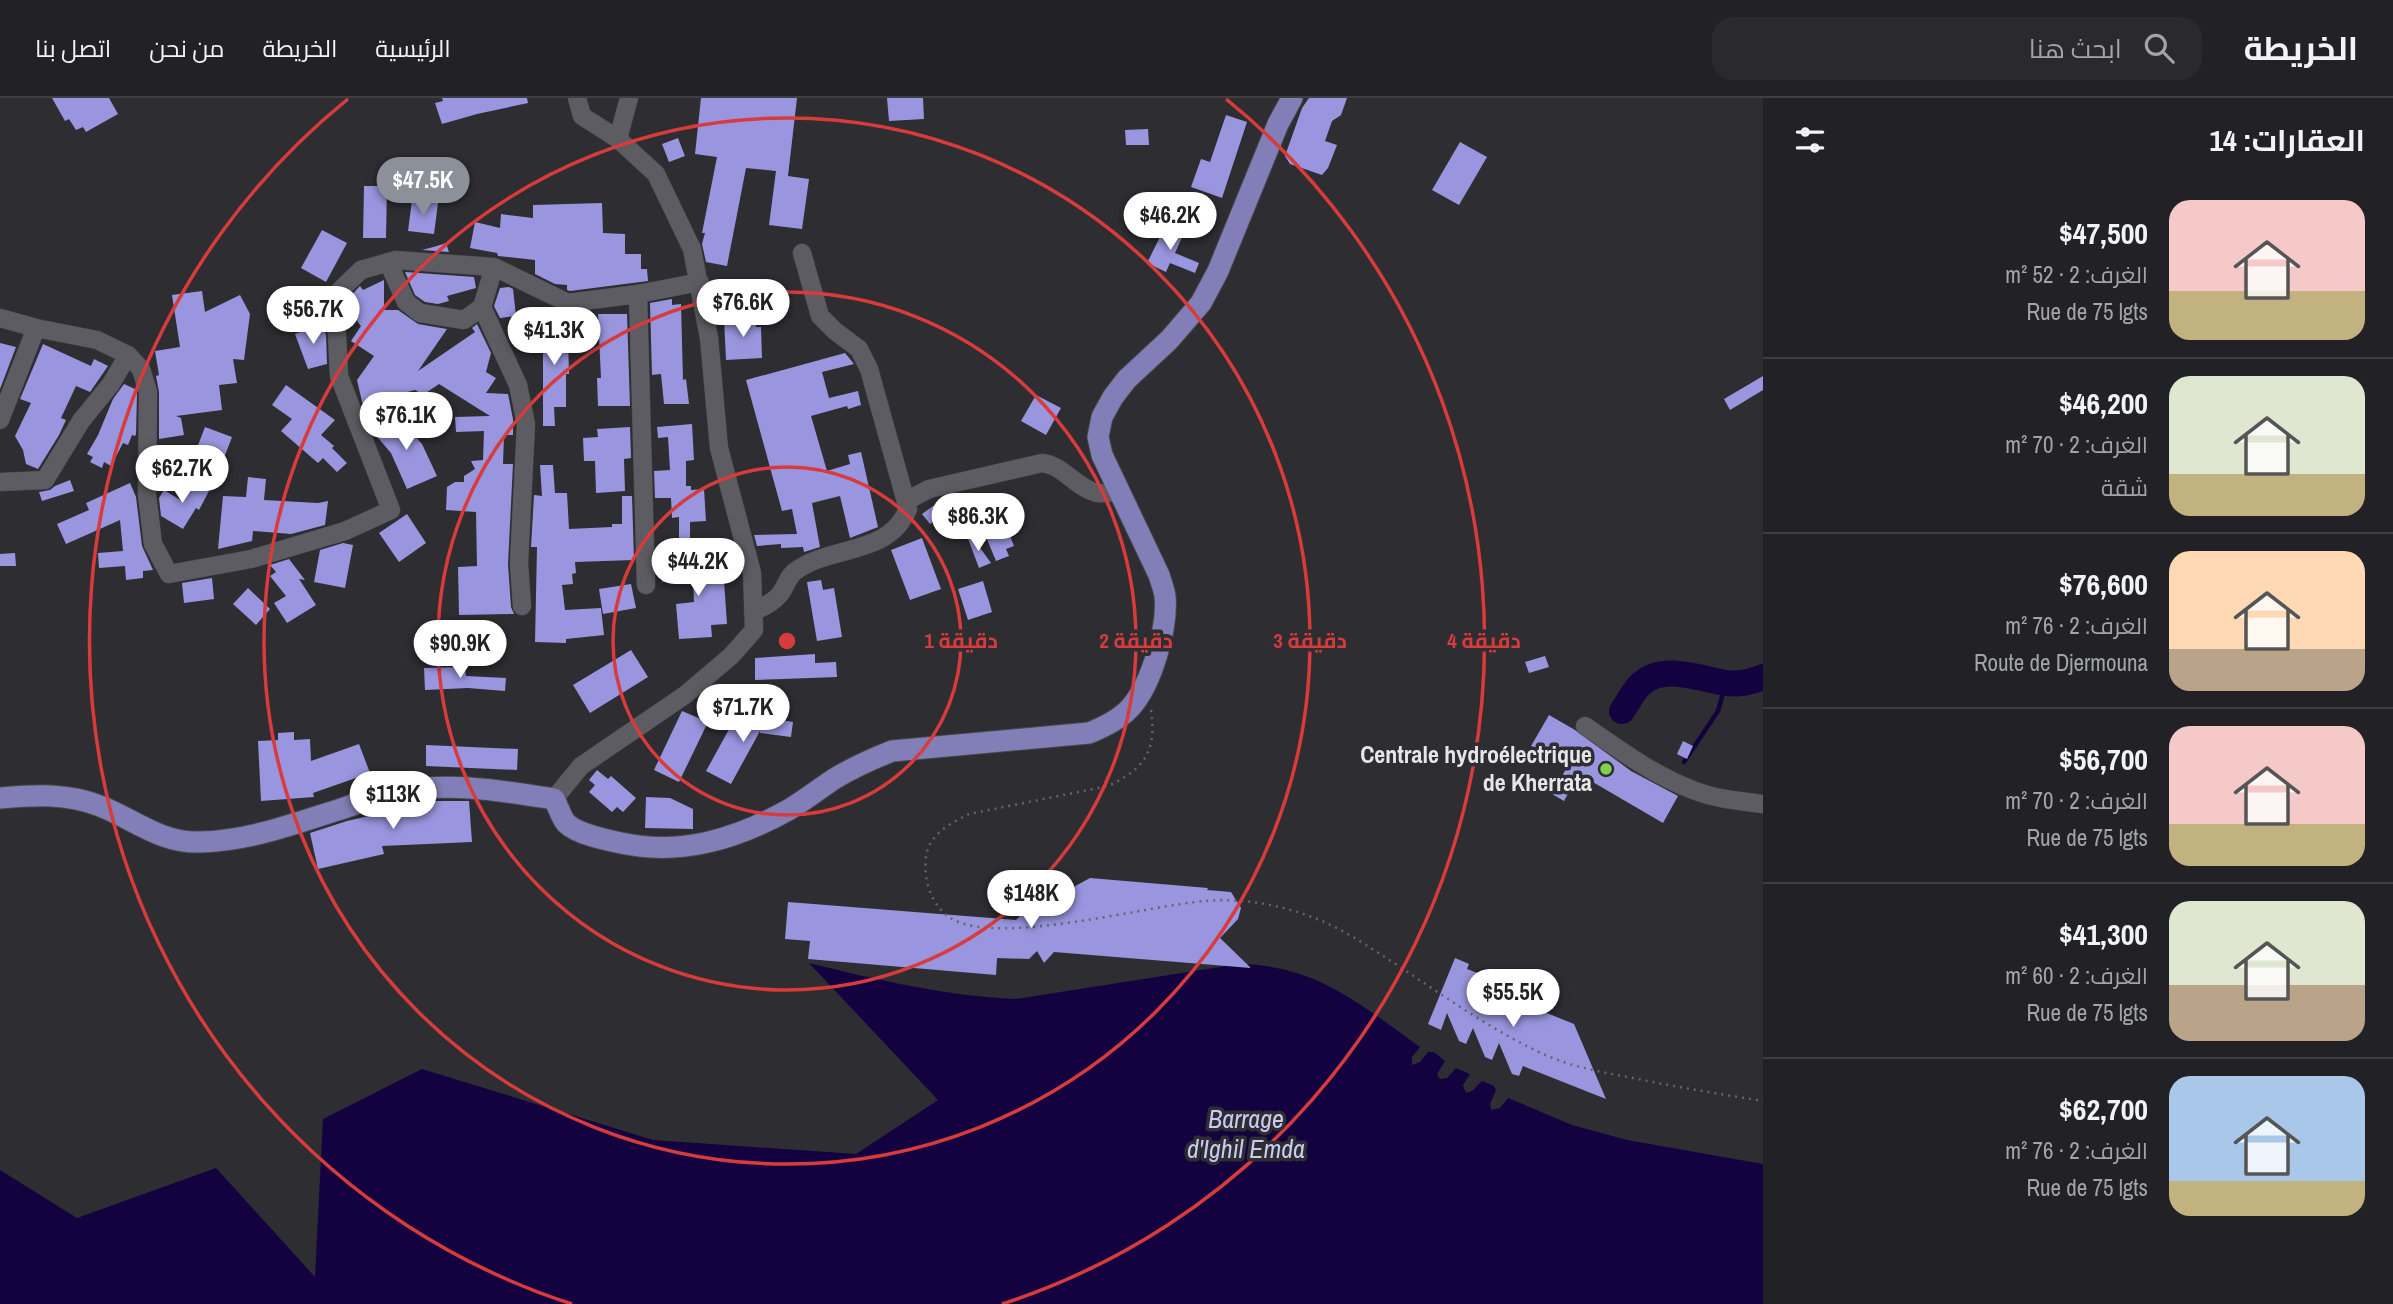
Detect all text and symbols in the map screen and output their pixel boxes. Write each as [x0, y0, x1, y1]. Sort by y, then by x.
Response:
search box [1712, 17, 2202, 80]
text: الخريطة [2244, 26, 2358, 70]
icon: search [2140, 29, 2178, 67]
text: ابحث هنا [2029, 31, 2122, 66]
text: اتصل بنا [35, 32, 111, 64]
text: من نحن [149, 32, 224, 64]
text: الخريطة [262, 32, 337, 64]
text: الرئيسية [375, 32, 451, 64]
text: العقارات: 14 [2209, 120, 2365, 160]
icon: filters [1791, 121, 1829, 159]
pin: $47.5K [366, 158, 480, 217]
text: $47.5K [393, 164, 453, 195]
pin: $46.2K [1113, 192, 1227, 252]
text: $46.2K [1140, 199, 1200, 230]
text: $47,500 [2059, 213, 2148, 253]
icon: home [2225, 228, 2309, 312]
text: الغرف: 2 · 52 m² [2005, 259, 2148, 290]
pin: $76.6K [686, 280, 800, 339]
pin: $56.7K [256, 286, 370, 346]
text: $76.6K [713, 286, 773, 317]
text: $56.7K [283, 293, 343, 324]
text: Rue de 75 lgts [2026, 296, 2148, 327]
pin: $41.3K [497, 308, 611, 367]
text: $41.3K [524, 314, 584, 345]
text: $46,200 [2059, 383, 2148, 423]
pin: $76.1K [349, 392, 463, 452]
text: $76.1K [376, 399, 436, 430]
icon: home [2225, 404, 2309, 488]
text: الغرف: 2 · 70 m² [2005, 429, 2148, 460]
pin: $62.7K [125, 446, 239, 505]
text: $62.7K [152, 452, 212, 483]
text: شقة [2101, 472, 2148, 503]
pin: $86.3K [921, 494, 1035, 553]
text: $86.3K [948, 500, 1008, 531]
pin: $44.2K [641, 538, 755, 598]
text: $44.2K [668, 545, 728, 576]
text: $76,600 [2059, 564, 2148, 604]
icon: home [2225, 579, 2309, 663]
text: الغرف: 2 · 76 m² [2005, 610, 2148, 641]
pin: $90.9K [403, 620, 517, 680]
text: 1 دقيقة [924, 626, 998, 655]
text: 2 دقيقة [1099, 626, 1173, 655]
text: 3 دقيقة [1273, 626, 1347, 655]
text: 4 دقيقة [1447, 626, 1521, 655]
text: $90.9K [430, 627, 490, 658]
centre of rings [775, 629, 799, 653]
text: Route de Djermouna [1974, 647, 2148, 678]
pin: $71.7K [686, 684, 800, 744]
text: $71.7K [713, 691, 773, 722]
place label: Centrale hydroélectrique de Kherrata [1360, 738, 1592, 798]
text: $56,700 [2059, 739, 2148, 779]
icon: home [2225, 754, 2309, 838]
marker: Centrale hydroélectrique de Kherrata [1598, 761, 1614, 777]
pin: $113K [344, 772, 442, 831]
text: $113K [366, 778, 420, 809]
text: الغرف: 2 · 70 m² [2005, 785, 2148, 816]
text: Rue de 75 lgts [2026, 822, 2148, 853]
pin: $148K [982, 870, 1080, 930]
text: $148K [1003, 877, 1059, 908]
text: $41,300 [2059, 914, 2148, 954]
icon: home [2225, 929, 2309, 1013]
text: الغرف: 2 · 60 m² [2005, 960, 2148, 991]
pin: $55.5K [1456, 970, 1570, 1029]
text: $55.5K [1483, 976, 1543, 1007]
text: Rue de 75 lgts [2026, 997, 2148, 1028]
text: $62,700 [2059, 1089, 2148, 1129]
water label: Barrage d'Ighil Emda [1187, 1101, 1305, 1166]
icon: home [2225, 1104, 2309, 1188]
text: الغرف: 2 · 76 m² [2005, 1135, 2148, 1166]
text: Rue de 75 lgts [2026, 1172, 2148, 1203]

